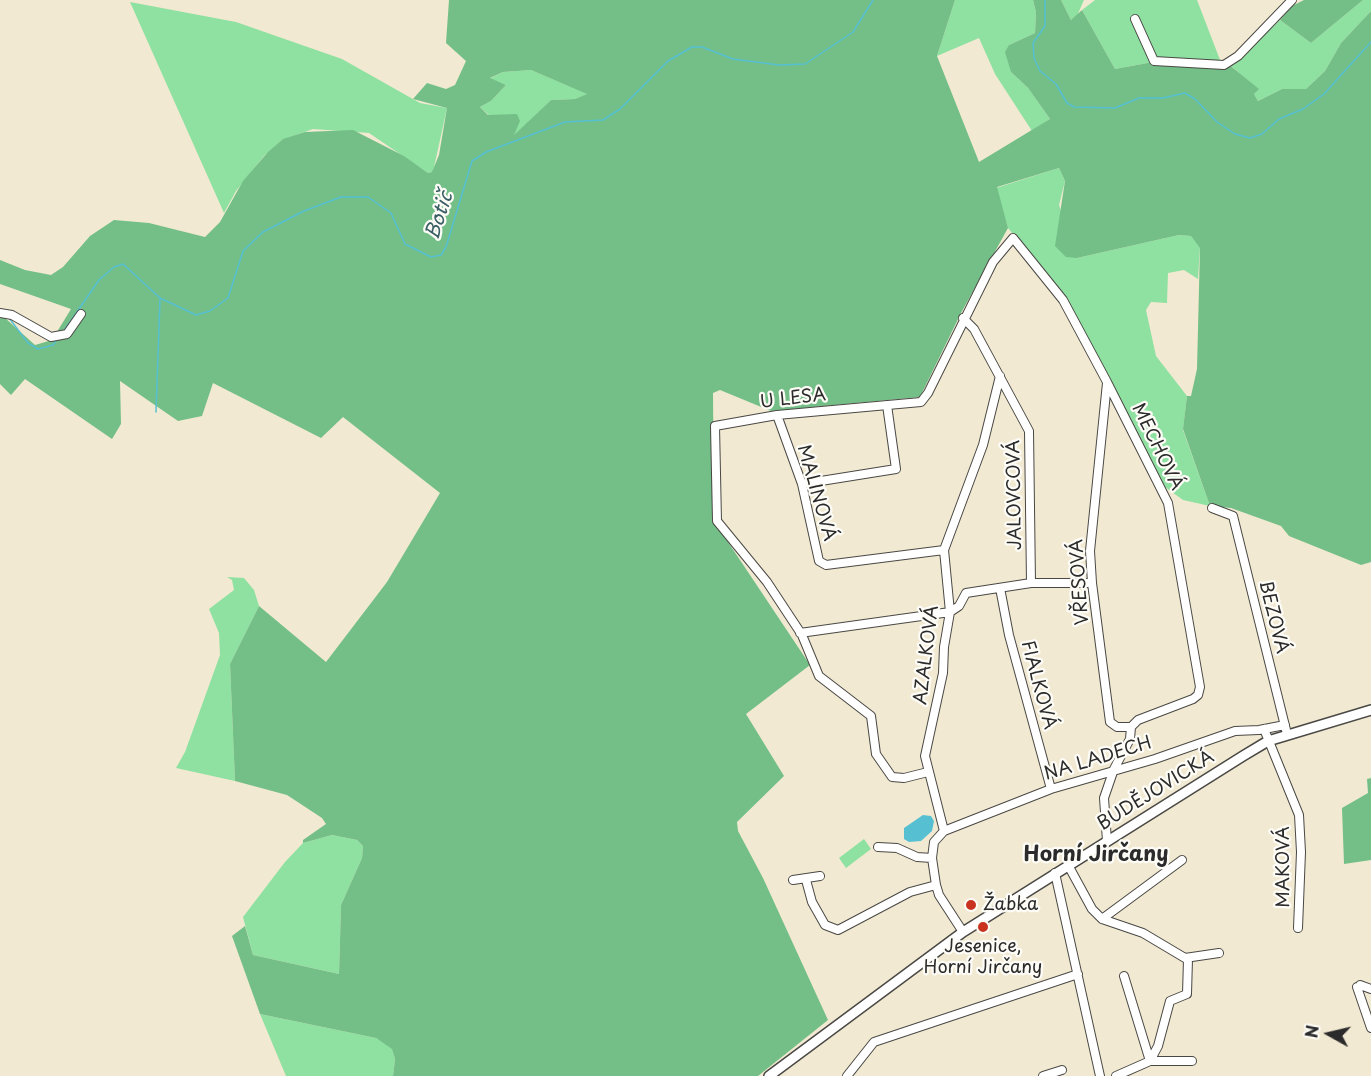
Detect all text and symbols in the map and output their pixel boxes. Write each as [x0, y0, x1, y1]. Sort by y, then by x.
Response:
water label: Botič [421, 189, 459, 243]
street label: U LESA [759, 384, 827, 414]
street label: MECHOVÁ [1127, 400, 1187, 494]
street label: JALOVCOVÁ [1003, 440, 1027, 550]
street label: MALINOVÁ [792, 442, 840, 544]
street label: VŘESOVÁ [1066, 538, 1094, 626]
street label: BEZOVÁ [1253, 578, 1293, 656]
street label: AZALKOVÁ [910, 604, 944, 706]
street label: FIALKOVÁ [1016, 638, 1060, 732]
street label: NA LADECH [1042, 732, 1154, 786]
street label: BUDĚJOVICKÁ [1094, 747, 1218, 835]
street label: MAKOVÁ [1273, 826, 1295, 908]
district label: Horní Jirčany [1024, 842, 1168, 868]
place label: Žabka [983, 894, 1038, 916]
marker: Žabka [964, 898, 978, 912]
marker: Jesenice, Horní Jirčany [976, 920, 990, 934]
place label: Jesenice, Horní Jirčany [924, 936, 1042, 978]
north arrow [1299, 1004, 1359, 1064]
text: N [1298, 1024, 1324, 1039]

